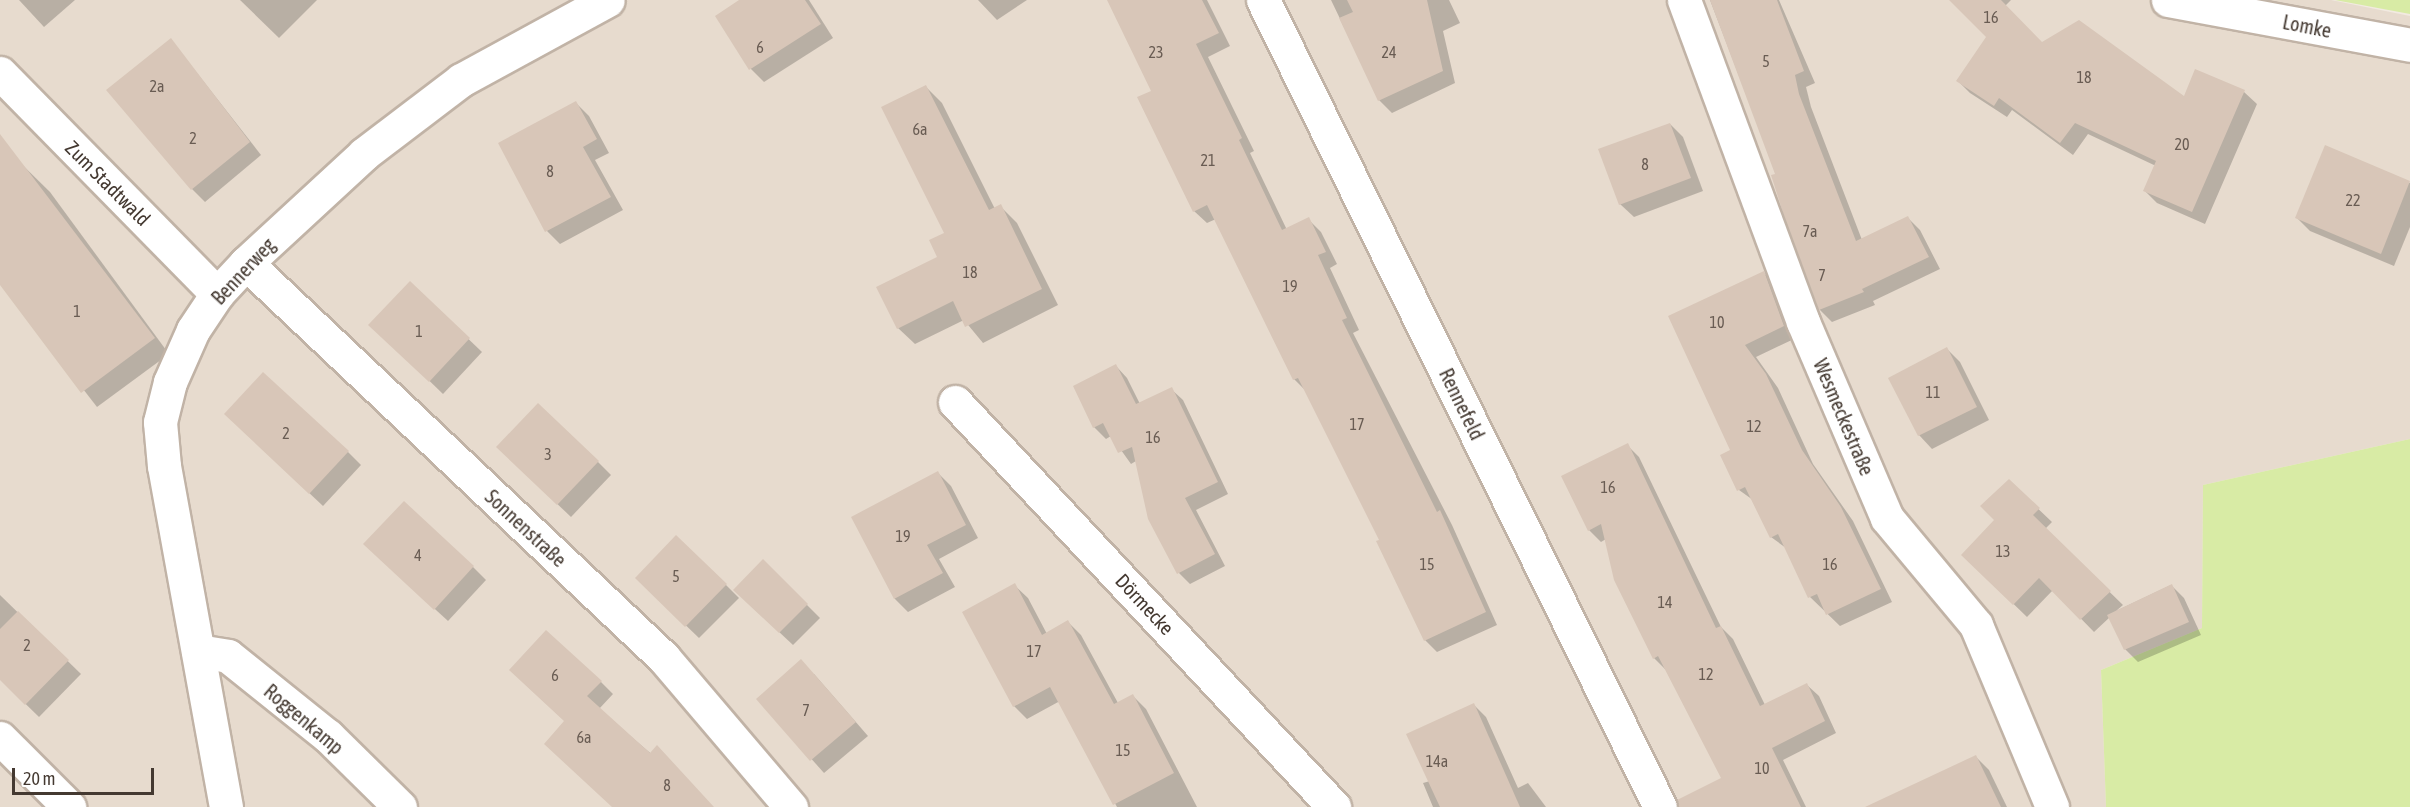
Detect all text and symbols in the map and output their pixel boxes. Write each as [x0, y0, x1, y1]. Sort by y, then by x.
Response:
house number: 16 [1983, 7, 1999, 27]
street label: Lomke [2281, 10, 2333, 42]
house number: 6 [756, 37, 764, 57]
house number: 23 [1148, 42, 1164, 62]
house number: 24 [1381, 42, 1397, 62]
house number: 5 [1762, 51, 1770, 71]
house number: 18 [2076, 67, 2092, 87]
house number: 2a [150, 76, 164, 96]
house number: 6a [913, 119, 927, 139]
house number: 2 [189, 128, 197, 148]
house number: 20 [2174, 134, 2190, 154]
street label: Zum Stadtwald [61, 136, 155, 230]
house number: 21 [1200, 150, 1216, 170]
house number: 8 [1641, 154, 1649, 174]
house number: 8 [546, 161, 554, 181]
house number: 22 [2345, 190, 2361, 210]
house number: 7a [1803, 221, 1817, 241]
street label: Bennerweg [206, 233, 280, 309]
house number: 18 [962, 262, 978, 282]
house number: 7 [1818, 265, 1826, 285]
house number: 19 [1282, 276, 1298, 296]
house number: 1 [73, 301, 81, 321]
house number: 10 [1709, 312, 1725, 332]
house number: 1 [415, 321, 423, 341]
street label: Wesmeckestraße [1809, 355, 1879, 479]
street label: Rennefeld [1434, 364, 1490, 444]
house number: 11 [1925, 382, 1941, 402]
house number: 17 [1349, 414, 1365, 434]
house number: 12 [1746, 416, 1762, 436]
house number: 2 [282, 423, 290, 443]
house number: 16 [1145, 427, 1161, 447]
house number: 3 [544, 444, 552, 464]
house number: 16 [1600, 477, 1616, 497]
street label: Sonnenstraße [480, 484, 572, 572]
house number: 19 [895, 526, 911, 546]
house number: 13 [1995, 541, 2011, 561]
house number: 4 [414, 545, 422, 565]
house number: 15 [1419, 554, 1435, 574]
house number: 16 [1822, 554, 1838, 574]
house number: 5 [672, 566, 680, 586]
street label: Dörmecke [1111, 568, 1179, 640]
house number: 14 [1657, 592, 1673, 612]
house number: 2 [23, 635, 31, 655]
house number: 17 [1026, 641, 1042, 661]
house number: 12 [1698, 664, 1714, 684]
house number: 6 [551, 665, 559, 685]
street label: Roggenkamp [259, 679, 349, 759]
house number: 7 [802, 700, 810, 720]
house number: 6a [577, 727, 591, 747]
house number: 15 [1115, 740, 1131, 760]
house number: 14a [1426, 751, 1448, 771]
scale bar [15, 756, 158, 794]
house number: 10 [1754, 758, 1770, 778]
text: 20 m [23, 768, 55, 789]
house number: 8 [663, 775, 671, 795]

